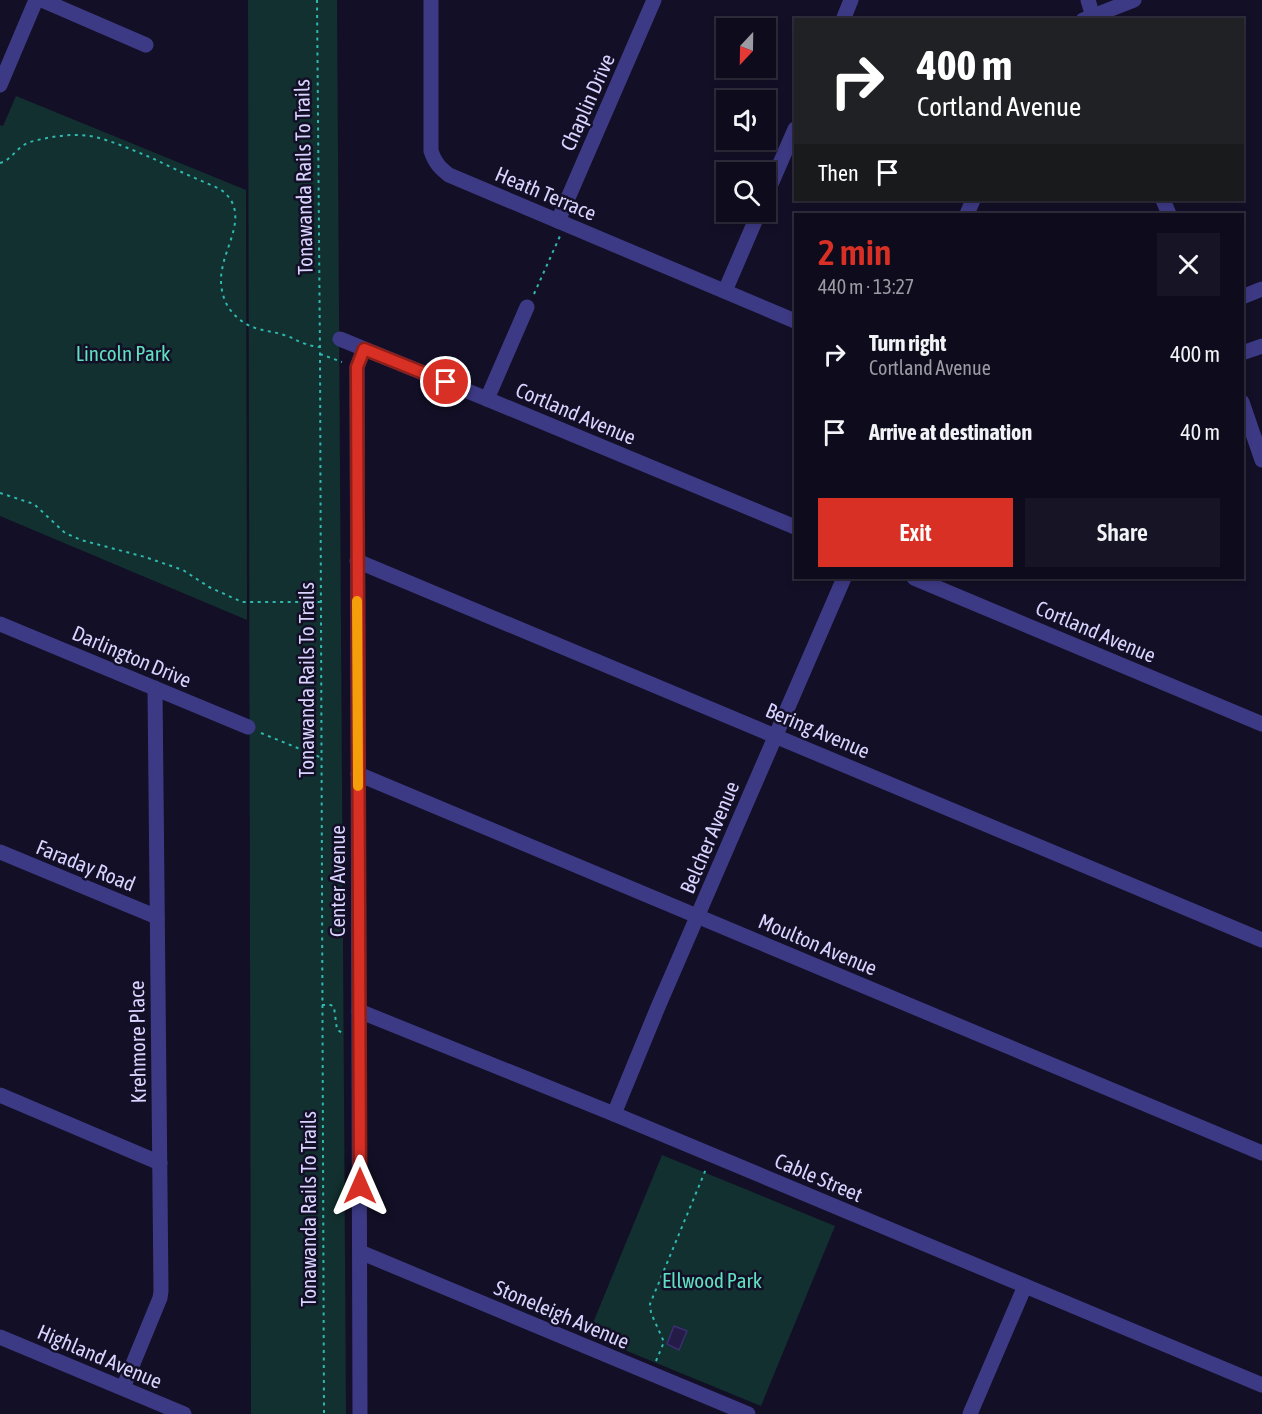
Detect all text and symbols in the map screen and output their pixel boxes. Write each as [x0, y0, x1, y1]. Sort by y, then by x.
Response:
north arrow [716, 18, 776, 78]
map controls [716, 18, 776, 222]
text: 400 m [917, 41, 1012, 89]
icon: right [818, 42, 896, 120]
street label: Chaplin Drive [555, 50, 619, 154]
street label: Tonawanda Rails To Trails [289, 79, 317, 275]
button: sound [716, 90, 776, 150]
text: Cortland Avenue [917, 91, 1081, 122]
icon: arrive [871, 156, 904, 189]
text: Then [818, 160, 859, 186]
street label: Heath Terrace [492, 161, 600, 225]
button: search [716, 162, 776, 222]
text: 2 min [818, 231, 892, 273]
button: close [1157, 233, 1220, 296]
text: 440 m · 13:27 [818, 275, 914, 298]
text: Turn right [869, 330, 946, 356]
icon: right [818, 338, 851, 371]
park label: Lincoln Park [76, 341, 170, 365]
text: 400 m [1170, 341, 1220, 367]
pin [420, 356, 471, 407]
text: Cortland Avenue [869, 356, 991, 379]
icon: arrive [429, 365, 462, 398]
street label: Cortland Avenue [512, 377, 640, 449]
icon: arrive [818, 416, 851, 449]
text: Arrive at destination [869, 419, 1032, 445]
text: 40 m [1180, 419, 1220, 445]
button: Exit [818, 498, 1013, 567]
button: Share [1025, 498, 1220, 567]
street label: Tonawanda Rails To Trails [294, 582, 318, 778]
street label: Cortland Avenue [1032, 595, 1160, 667]
street label: Darlington Drive [69, 620, 195, 692]
street label: Bering Avenue [762, 697, 874, 763]
street label: Belcher Avenue [675, 777, 743, 897]
street label: Center Avenue [325, 825, 349, 937]
street label: Faraday Road [33, 834, 139, 896]
street label: Moulton Avenue [755, 908, 881, 980]
street label: Krehmore Place [124, 980, 150, 1104]
street label: Tonawanda Rails To Trails [296, 1111, 320, 1307]
street label: Cable Street [772, 1148, 866, 1206]
position arrow [328, 1154, 392, 1218]
park label: Ellwood Park [662, 1268, 762, 1292]
street label: Stoneleigh Avenue [491, 1275, 633, 1353]
street label: Highland Avenue [34, 1319, 166, 1393]

